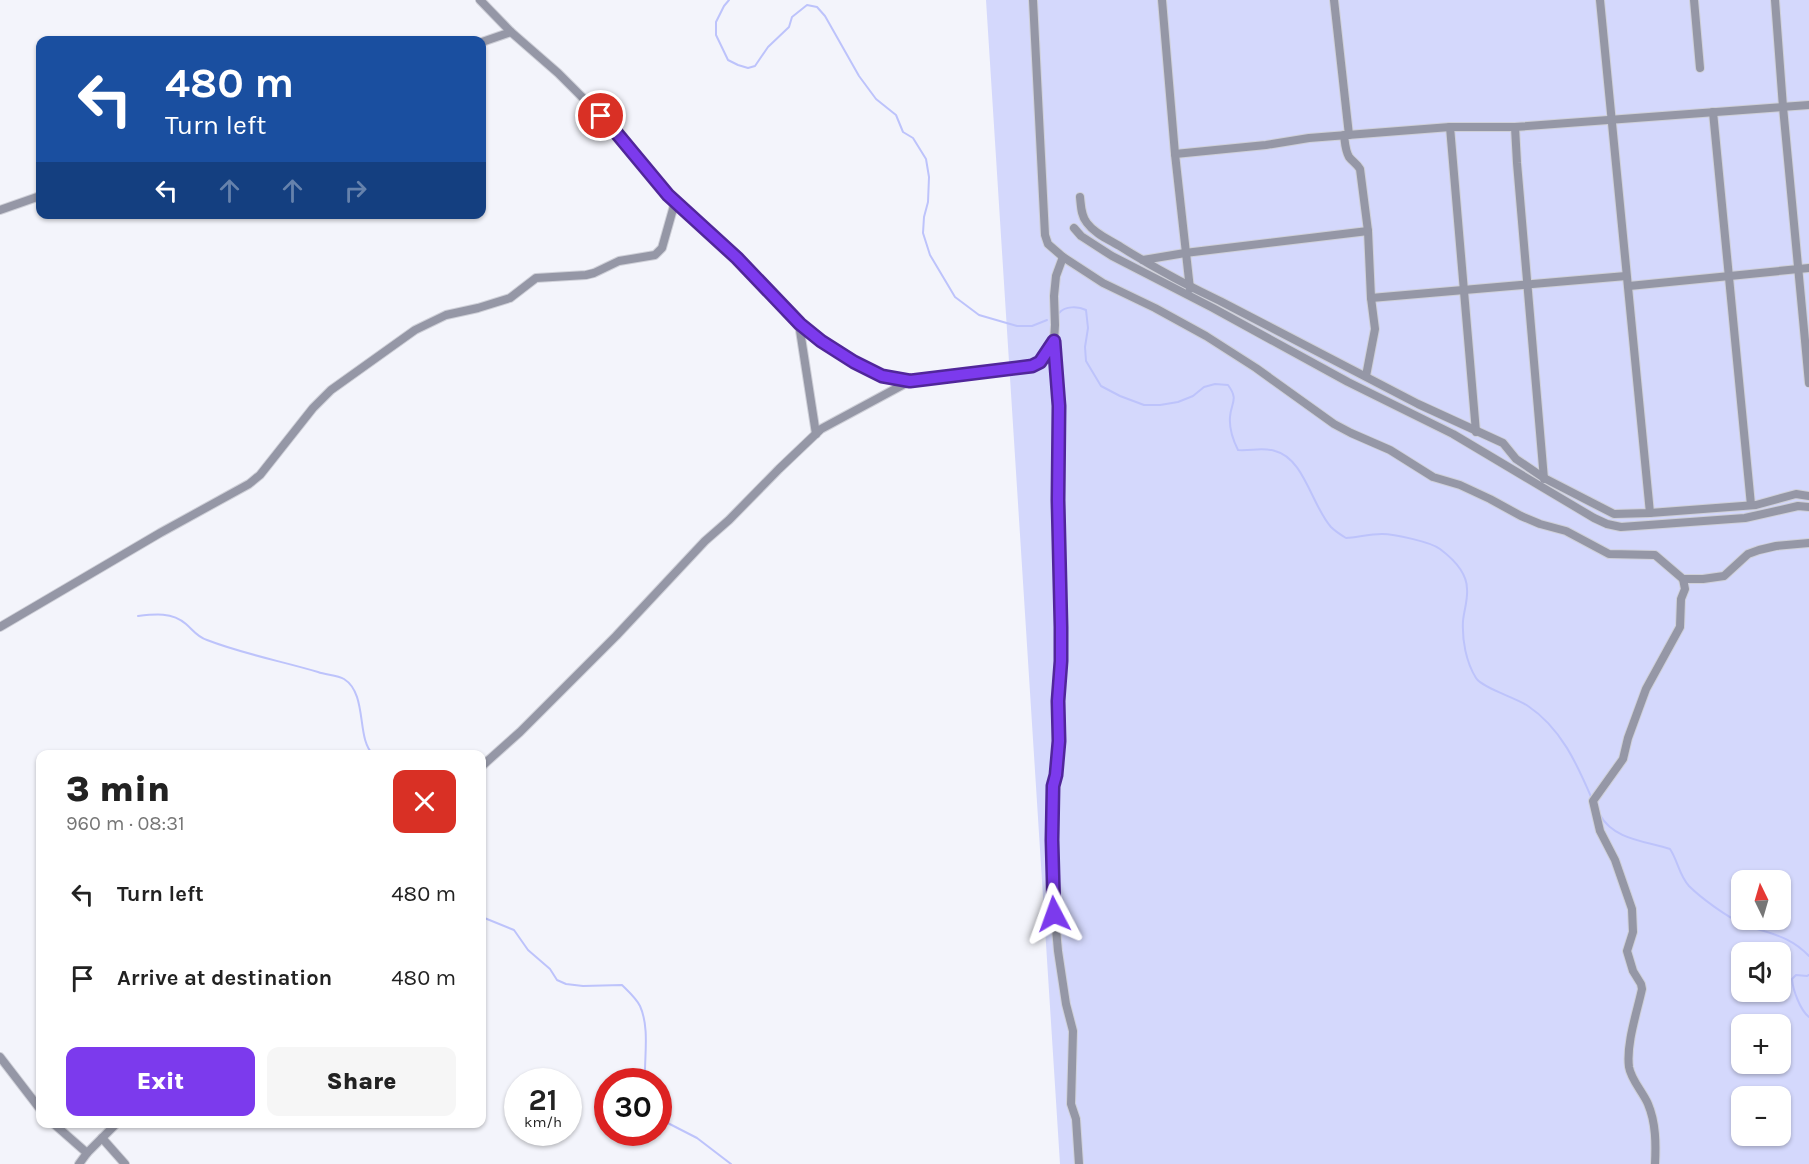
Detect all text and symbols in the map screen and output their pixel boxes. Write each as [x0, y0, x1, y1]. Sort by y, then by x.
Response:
text: 480 m [165, 58, 294, 108]
icon: left [66, 60, 144, 138]
pin [575, 90, 626, 141]
icon: arrive [584, 99, 617, 132]
text: Turn left [165, 109, 266, 141]
icon: left [150, 174, 183, 207]
icon: ahead [213, 174, 246, 207]
icon: ahead [276, 174, 309, 207]
icon: right [339, 174, 372, 207]
text: 3 min [66, 768, 170, 810]
button: close [393, 770, 456, 833]
text: 960 m · 08:31 [66, 812, 185, 835]
north arrow [1731, 870, 1791, 930]
map controls [1731, 870, 1791, 1146]
icon: left [66, 878, 99, 911]
text: Turn left [117, 881, 204, 907]
text: 480 m [391, 881, 456, 907]
position arrow [1022, 882, 1086, 946]
button: sound [1731, 942, 1791, 1002]
icon: arrive [66, 962, 99, 995]
text: Arrive at destination [117, 965, 332, 991]
text: 480 m [391, 965, 456, 991]
button: + [1731, 1014, 1791, 1074]
button: Exit [66, 1047, 255, 1116]
button: Share [267, 1047, 456, 1116]
speed limit sign: 30 [594, 1068, 672, 1146]
text: 21 [529, 1082, 557, 1118]
button: − [1731, 1086, 1791, 1146]
text: km/h [524, 1113, 562, 1131]

